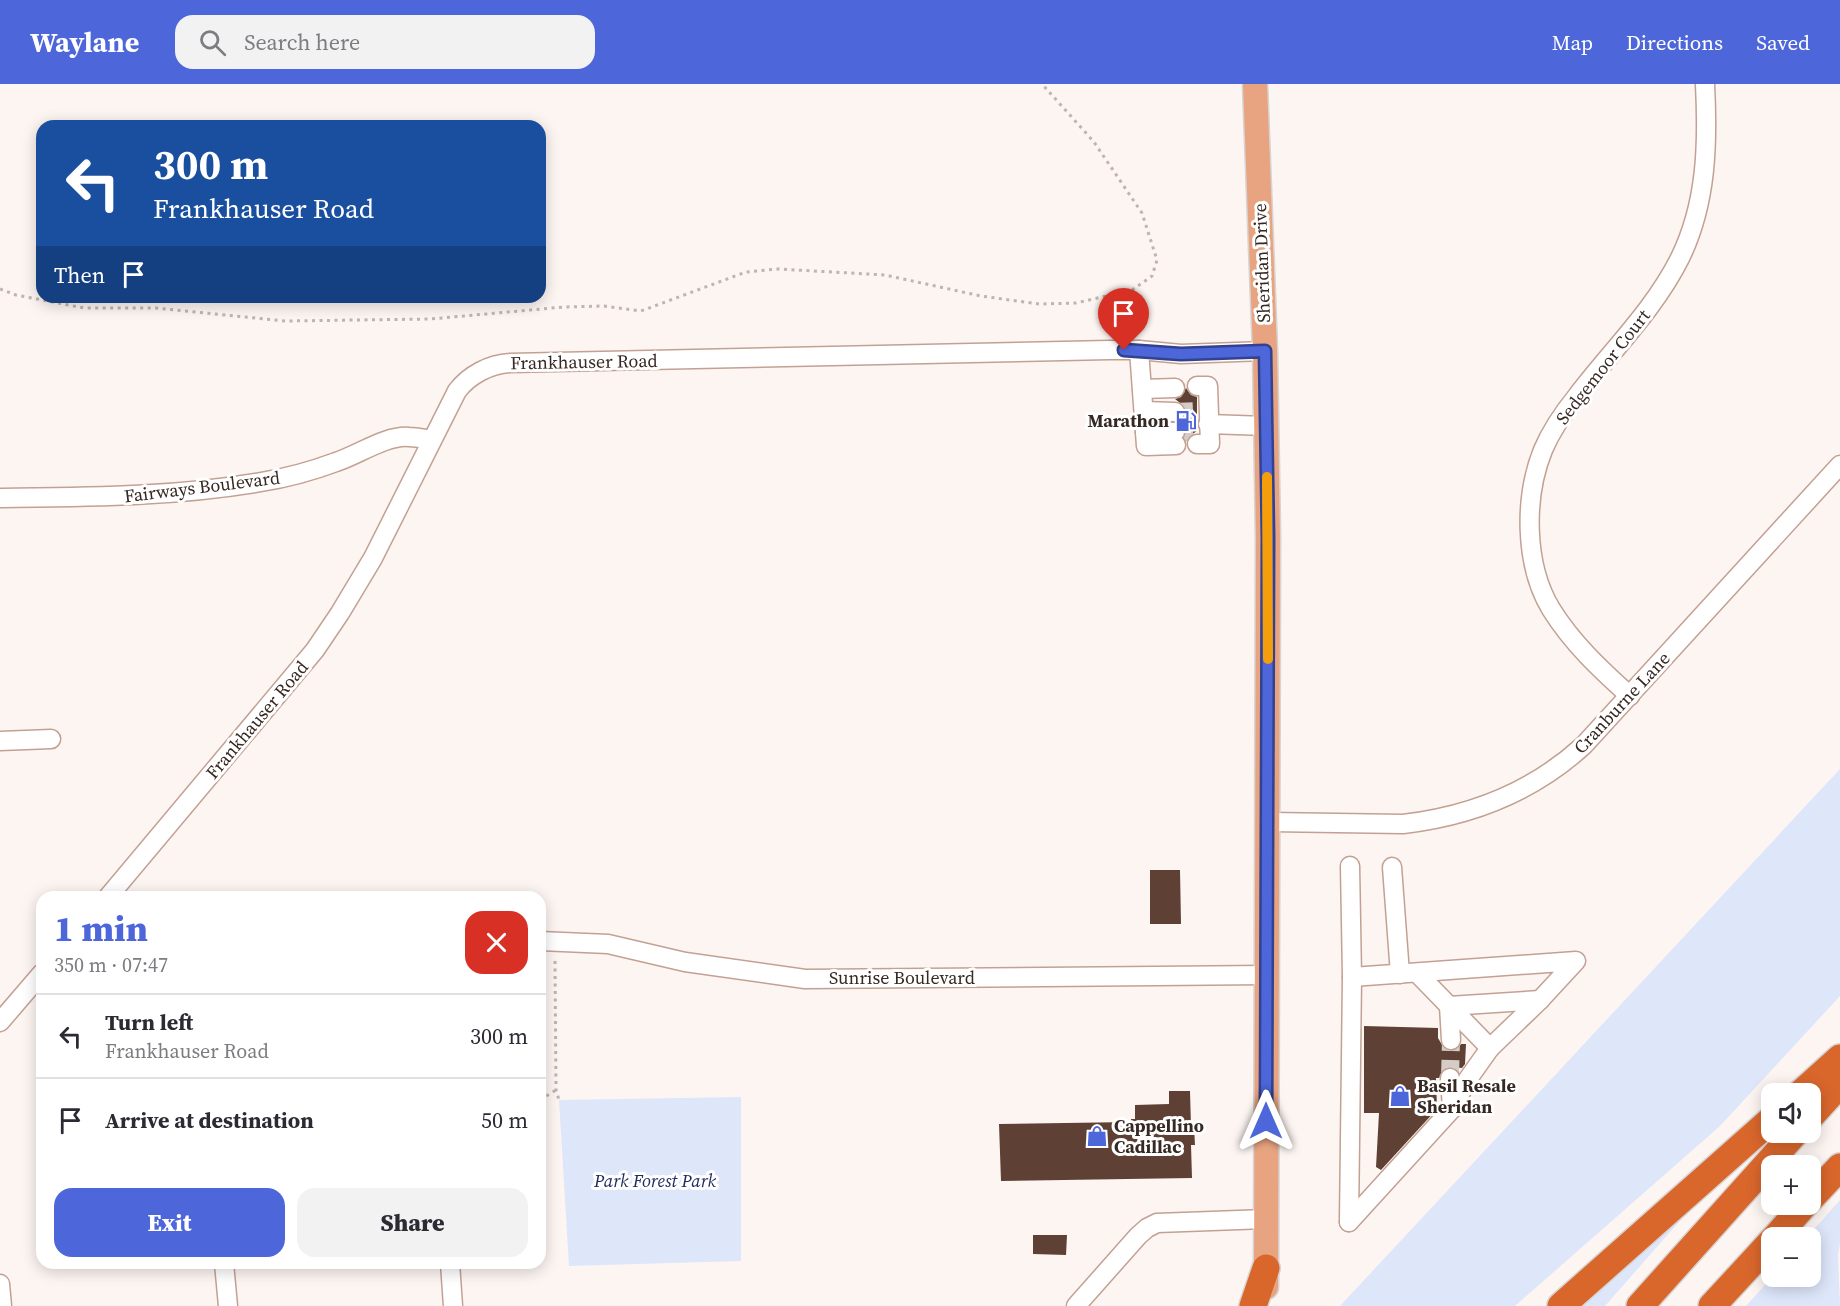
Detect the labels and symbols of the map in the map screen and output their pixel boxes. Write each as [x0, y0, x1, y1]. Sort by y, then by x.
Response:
street label: Sheridan Drive [1247, 203, 1276, 323]
pin [1098, 288, 1149, 350]
street label: Sedgemoor Court [1550, 304, 1656, 430]
street label: Frankhauser Road [510, 348, 658, 375]
place label: Marathon [1087, 408, 1169, 433]
fuel station icon: Marathon [1174, 409, 1198, 433]
street label: Fairways Boulevard [123, 465, 281, 508]
street label: Cranburne Lane [1568, 646, 1676, 759]
street label: Frankhauser Road [200, 655, 314, 784]
street label: Sunrise Boulevard [829, 965, 975, 990]
place label: Basil Resale Sheridan [1417, 1073, 1516, 1119]
shop icon: Basil Resale Sheridan [1388, 1084, 1412, 1108]
position arrow [1234, 1089, 1298, 1153]
place label: Cappellino Cadillac [1114, 1113, 1204, 1159]
shop icon: Cappellino Cadillac [1085, 1124, 1109, 1148]
park label: Park Forest Park [593, 1168, 717, 1193]

